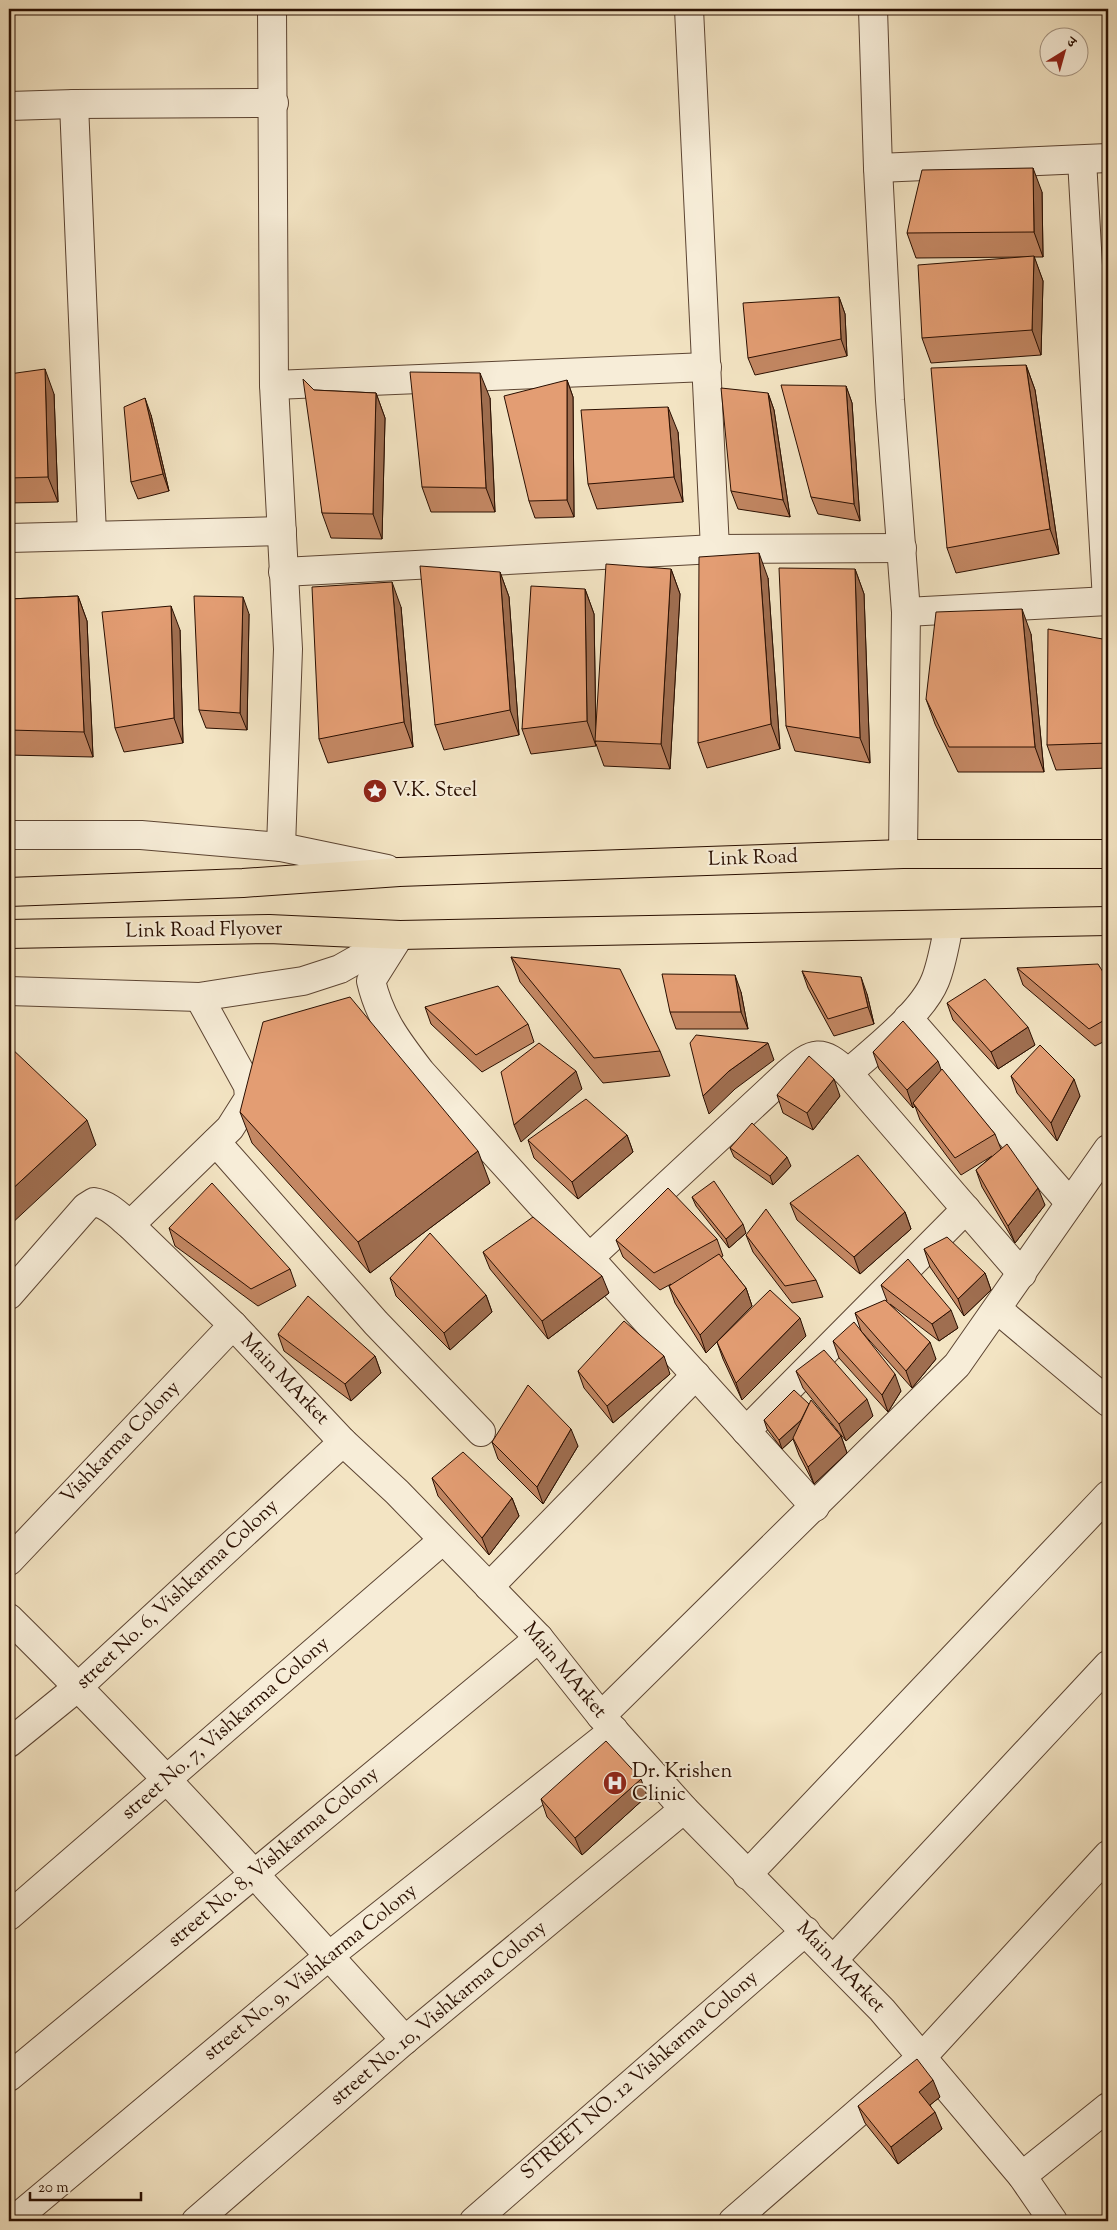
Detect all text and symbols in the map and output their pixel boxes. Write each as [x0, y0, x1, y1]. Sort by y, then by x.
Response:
north arrow [1040, 28, 1090, 78]
text: उ [1061, 32, 1080, 54]
place label: V.K. Steel [392, 777, 478, 806]
place icon: V.K. Steel [362, 778, 388, 804]
street label: Link Road [708, 843, 798, 875]
street label: Link Road Flyover [125, 915, 283, 947]
street label: Main MArket [233, 1328, 335, 1432]
street label: Vishkarma Colony [54, 1375, 188, 1511]
street label: street No. 6, Vishkarma Colony [70, 1493, 286, 1697]
street label: Main MArket [515, 1617, 613, 1725]
street label: street No. 7, Vishkarma Colony [116, 1630, 336, 1828]
place label: Dr. Krishen Clinic [632, 1758, 732, 1810]
street label: street No. 8, Vishkarma Colony [162, 1761, 386, 1955]
hospital icon: Dr. Krishen Clinic [602, 1770, 628, 1796]
street label: street No. 9, Vishkarma Colony [198, 1877, 424, 2069]
street label: street No. 10, Vishkarma Colony [324, 1915, 554, 2113]
street label: Main MArket [789, 1916, 891, 2020]
street label: STREET NO. 12 Vishkarma Colony [515, 1964, 765, 2187]
scale bar [30, 2170, 141, 2202]
text: 20 m [38, 2178, 69, 2199]

